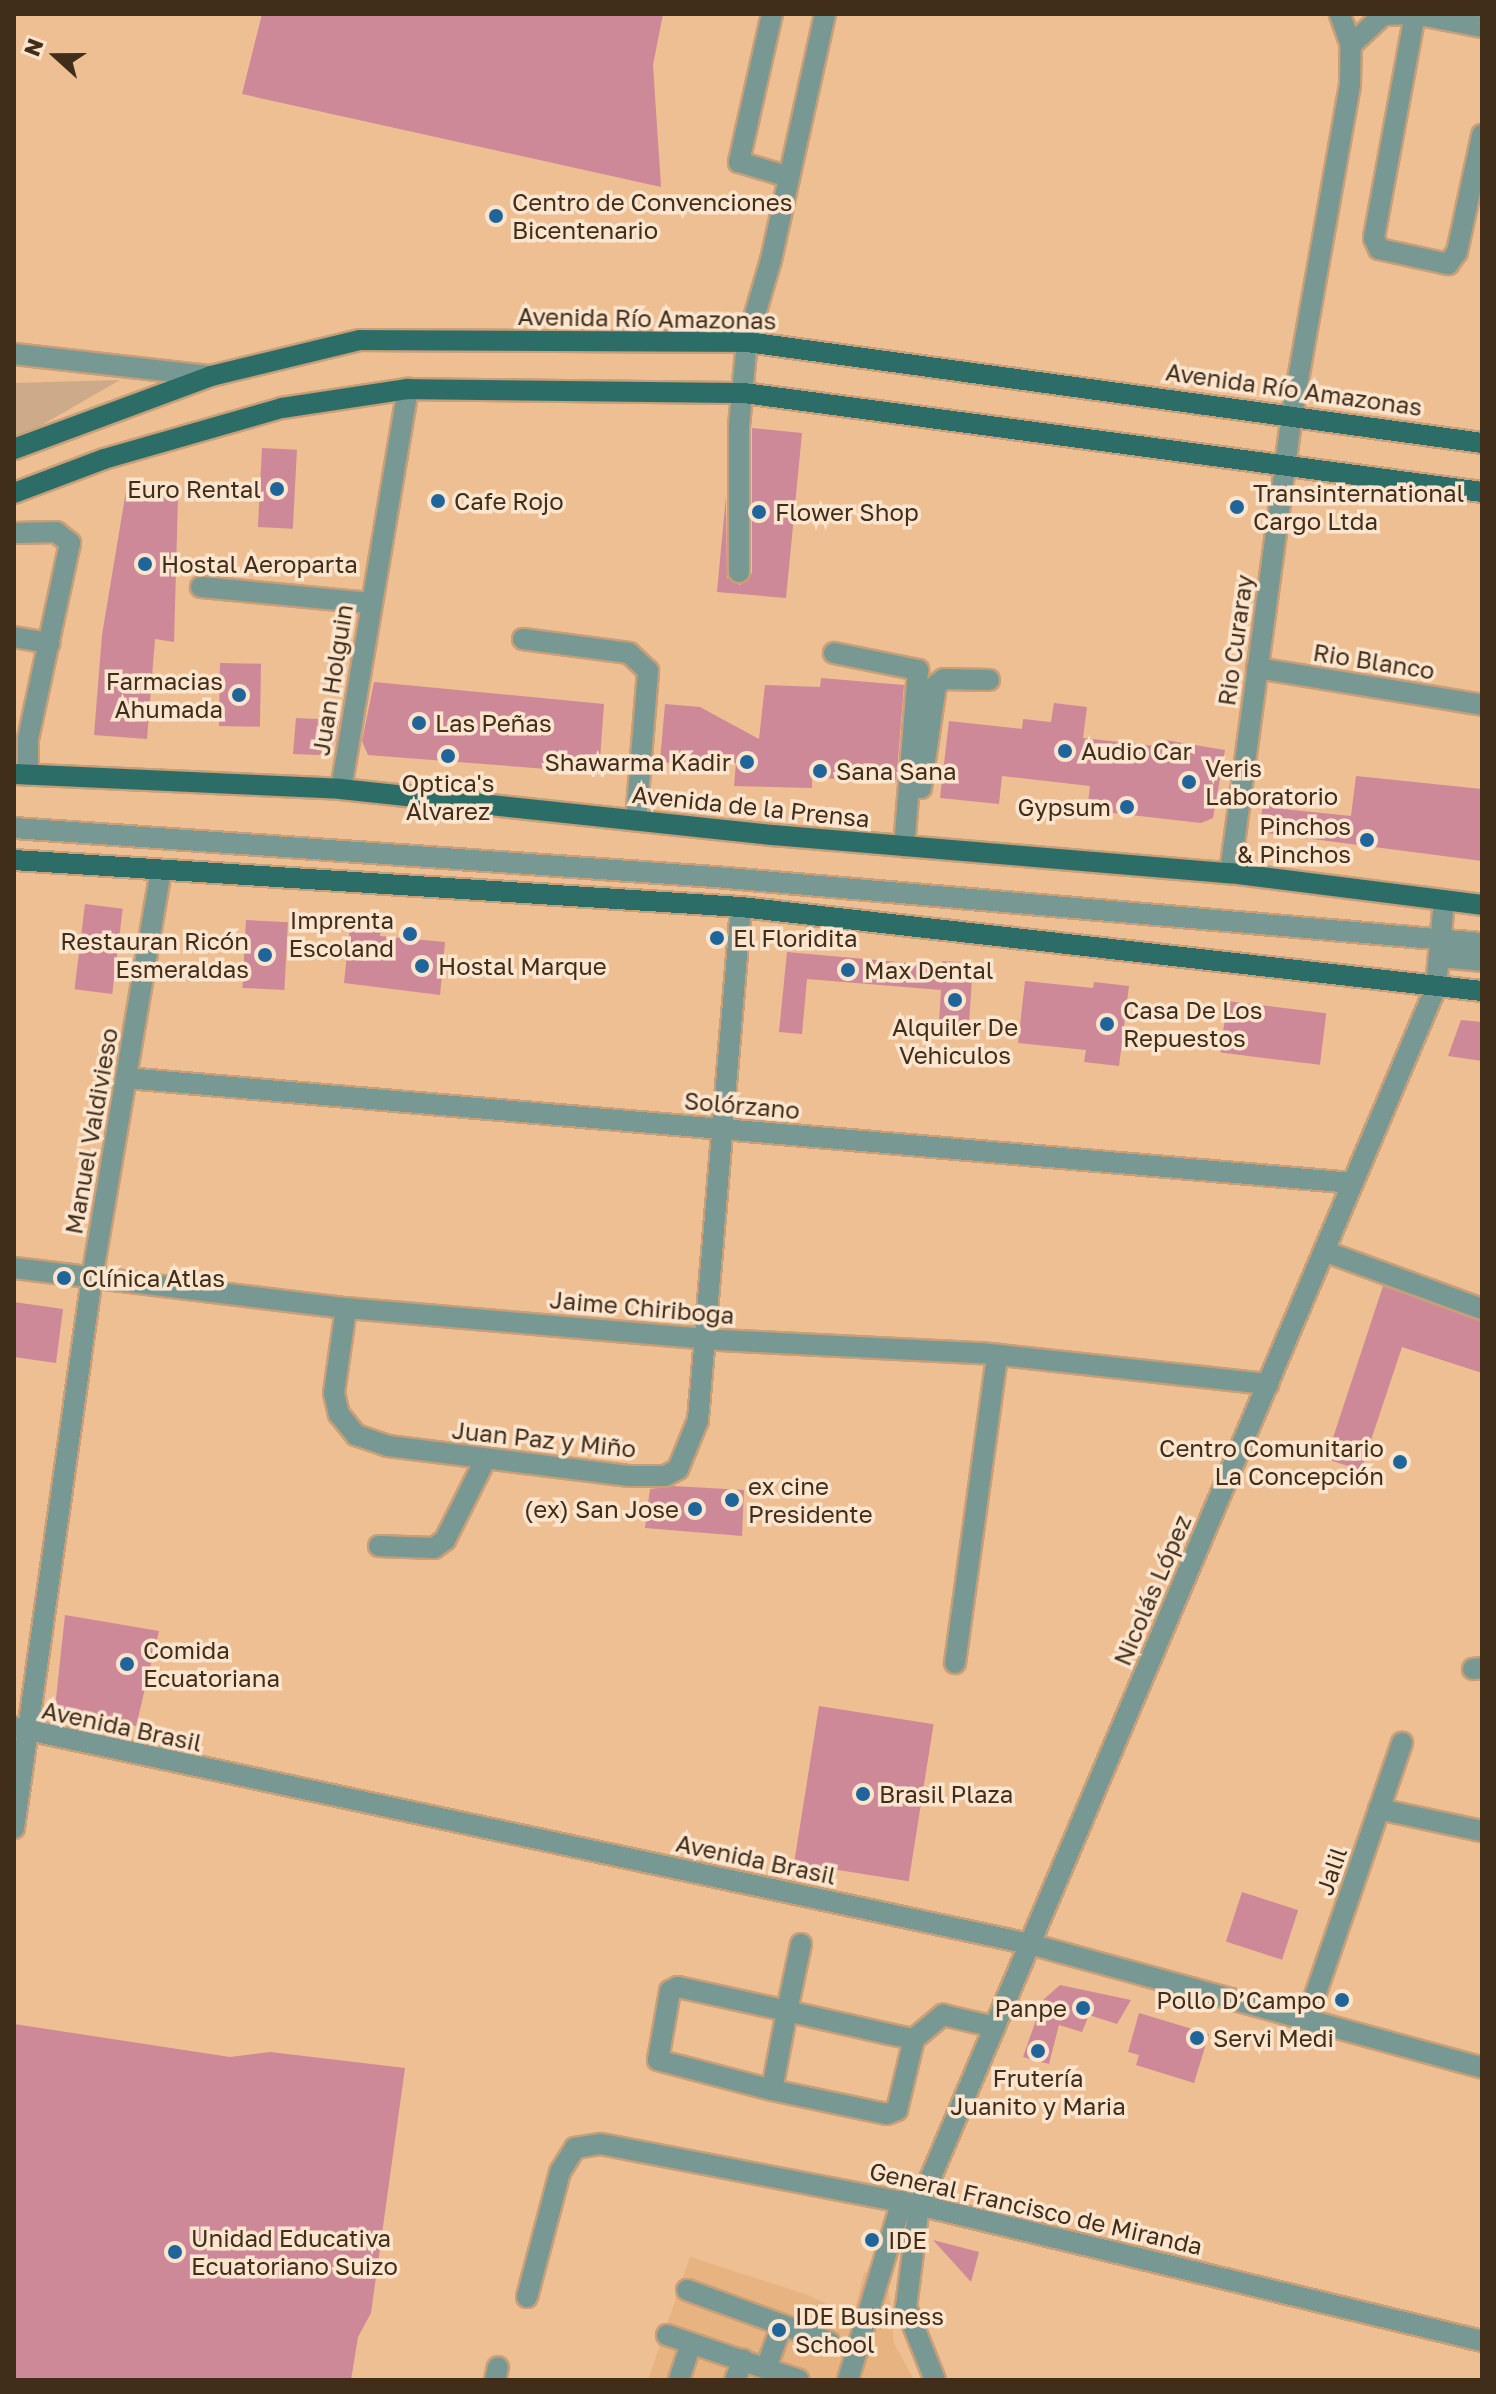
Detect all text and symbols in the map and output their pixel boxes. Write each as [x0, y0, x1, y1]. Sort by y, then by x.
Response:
north arrow [16, 16, 96, 96]
text: N [18, 35, 49, 60]
place label: Centro de Convenciones Bicentenario [512, 188, 793, 244]
marker: Centro de Convenciones Bicentenario [487, 207, 505, 225]
street label: Avenida Río Amazonas [517, 301, 777, 335]
street label: Avenida Río Amazonas [1164, 357, 1424, 421]
place label: Euro Rental [127, 475, 261, 503]
place label: Transinternational Cargo Ltda [1253, 479, 1464, 535]
marker: Euro Rental [268, 480, 286, 498]
place label: Cafe Rojo [454, 487, 564, 515]
marker: Cafe Rojo [429, 492, 447, 510]
place label: Flower Shop [775, 498, 919, 526]
marker: Transinternational Cargo Ltda [1228, 498, 1246, 516]
marker: Flower Shop [750, 503, 768, 521]
place label: Hostal Aeroparta [161, 550, 358, 578]
marker: Hostal Aeroparta [136, 555, 154, 573]
street label: Rio Curaray [1212, 572, 1258, 708]
street label: Juan Holguin [306, 602, 358, 758]
street label: Rio Blanco [1311, 637, 1437, 685]
place label: Farmacias Ahumada [106, 667, 223, 723]
marker: Farmacias Ahumada [230, 686, 248, 704]
place label: Las Peñas [435, 709, 552, 737]
marker: Las Peñas [410, 714, 428, 732]
place label: Audio Car [1081, 737, 1192, 765]
marker: Audio Car [1056, 742, 1074, 760]
marker: Optica's Alvarez [439, 747, 457, 765]
place label: Shawarma Kadir [544, 748, 731, 776]
marker: Shawarma Kadir [738, 753, 756, 771]
place label: Veris Laboratorio [1205, 754, 1338, 810]
place label: Sana Sana [836, 757, 956, 785]
marker: Sana Sana [811, 762, 829, 780]
place label: Optica's Alvarez [402, 769, 494, 825]
marker: Veris Laboratorio [1180, 773, 1198, 791]
street label: Avenida de la Prensa [631, 779, 871, 833]
place label: Gypsum [1017, 793, 1111, 821]
marker: Gypsum [1118, 798, 1136, 816]
place label: Pinchos & Pinchos [1237, 812, 1351, 868]
marker: Pinchos & Pinchos [1358, 831, 1376, 849]
place label: Imprenta Escoland [288, 906, 394, 962]
place label: El Floridita [733, 924, 858, 952]
marker: Imprenta Escoland [401, 925, 419, 943]
place label: Restauran Ricón Esmeraldas [60, 927, 249, 983]
marker: El Floridita [708, 929, 726, 947]
marker: Restauran Ricón Esmeraldas [256, 946, 274, 964]
place label: Hostal Marque [438, 952, 607, 980]
place label: Max Dental [864, 956, 993, 984]
marker: Hostal Marque [413, 957, 431, 975]
marker: Max Dental [839, 961, 857, 979]
marker: Alquiler De Vehiculos [946, 991, 964, 1009]
place label: Casa De Los Repuestos [1123, 996, 1262, 1052]
place label: Alquiler De Vehiculos [892, 1013, 1018, 1069]
marker: Casa De Los Repuestos [1098, 1015, 1116, 1033]
street label: Manuel Valdivieso [59, 1026, 123, 1236]
street label: Solórzano [683, 1086, 801, 1124]
place label: Clínica Atlas [82, 1264, 225, 1292]
marker: Clínica Atlas [53, 1267, 75, 1289]
street label: Jaime Chiriboga [548, 1285, 736, 1329]
street label: Juan Paz y Miño [450, 1415, 638, 1463]
place label: Centro Comunitario La Concepción [1159, 1434, 1384, 1490]
marker: Centro Comunitario La Concepción [1391, 1453, 1409, 1471]
place label: ex cine Presidente [748, 1472, 873, 1528]
marker: ex cine Presidente [723, 1491, 741, 1509]
place label: (ex) San Jose [524, 1495, 679, 1523]
marker: (ex) San Jose [686, 1500, 704, 1518]
street label: Nicolás López [1107, 1510, 1197, 1670]
place label: Comida Ecuatoriana [143, 1636, 280, 1692]
marker: Comida Ecuatoriana [118, 1655, 136, 1673]
street label: Avenida Brasil [39, 1695, 205, 1757]
place label: Brasil Plaza [879, 1780, 1013, 1808]
marker: Brasil Plaza [854, 1785, 872, 1803]
street label: Avenida Brasil [673, 1828, 839, 1890]
street label: Jalil [1309, 1843, 1353, 1899]
place label: Pollo D’Campo [1156, 1986, 1326, 2014]
marker: Pollo D’Campo [1333, 1991, 1351, 2009]
place label: Panpe [995, 1994, 1067, 2022]
marker: Panpe [1074, 1999, 1092, 2017]
place label: Servi Medi [1213, 2024, 1334, 2052]
marker: Servi Medi [1188, 2029, 1206, 2047]
marker: Frutería Juanito y Maria [1029, 2042, 1047, 2060]
place label: Frutería Juanito y Maria [950, 2064, 1126, 2120]
street label: General Francisco de Miranda [867, 2156, 1205, 2260]
place label: Unidad Educativa Ecuatoriano Suizo [191, 2224, 398, 2280]
place label: IDE [888, 2226, 927, 2254]
marker: IDE [863, 2231, 881, 2249]
marker: Unidad Educativa Ecuatoriano Suizo [166, 2243, 184, 2261]
place label: IDE Business School [795, 2302, 944, 2358]
marker: IDE Business School [770, 2321, 788, 2339]

